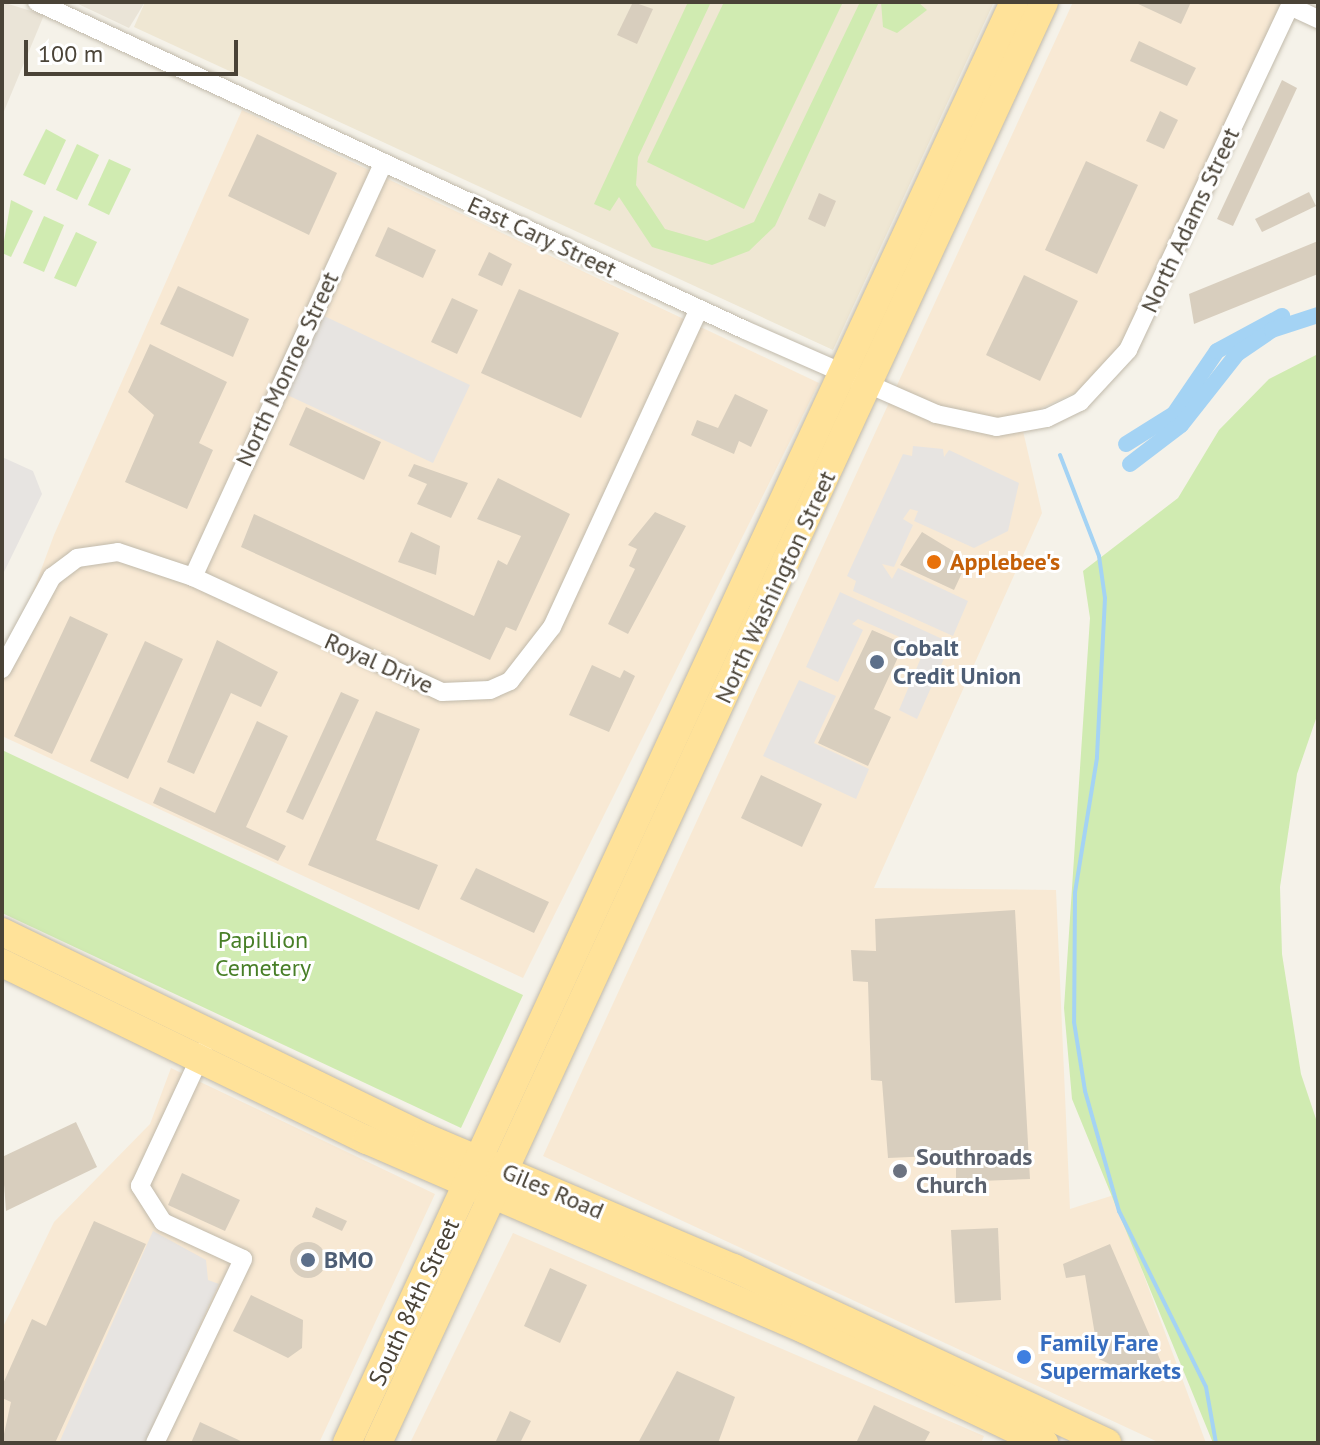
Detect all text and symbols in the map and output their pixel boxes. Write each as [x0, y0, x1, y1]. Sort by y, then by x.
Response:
scale bar [28, 24, 242, 74]
text: 100 m [38, 38, 103, 69]
street label: North Adams Street [1134, 123, 1246, 317]
street label: East Cary Street [463, 190, 621, 284]
street label: North Monroe Street [229, 267, 345, 471]
street label: North Washington Street [708, 466, 842, 708]
place label: Applebee's [950, 548, 1060, 576]
marker: Applebee's [925, 553, 943, 571]
street label: Royal Drive [320, 626, 438, 700]
place label: Cobalt Credit Union [893, 634, 1021, 690]
marker: Cobalt Credit Union [868, 653, 886, 671]
park label: Papillion Cemetery [215, 926, 311, 982]
place label: Southroads Church [916, 1143, 1032, 1199]
street label: Giles Road [498, 1157, 608, 1225]
marker: Southroads Church [891, 1162, 909, 1180]
street label: South 84th Street [363, 1214, 465, 1390]
place label: BMO [324, 1246, 373, 1274]
marker: BMO [299, 1251, 317, 1269]
place label: Family Fare Supermarkets [1040, 1329, 1181, 1385]
marker: Family Fare Supermarkets [1015, 1348, 1033, 1366]

